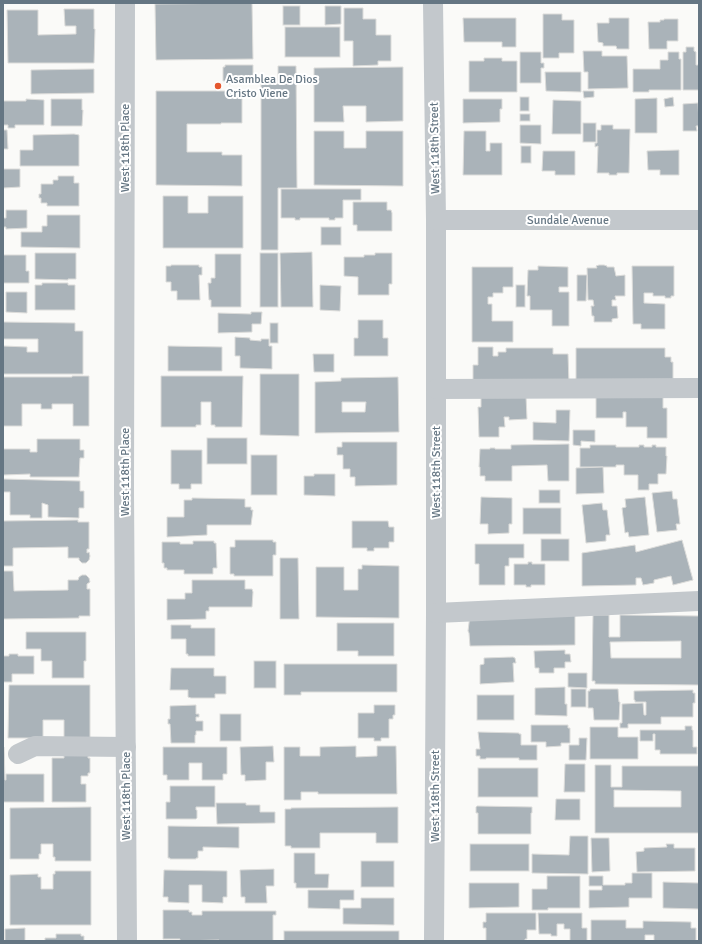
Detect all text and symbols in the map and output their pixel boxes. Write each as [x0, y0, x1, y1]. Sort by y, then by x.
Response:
place label: Asamblea De Dios Cristo Viene [226, 72, 318, 101]
marker: Asamblea De Dios Cristo Viene [213, 81, 223, 91]
street label: West 118th Street [427, 102, 443, 194]
street label: West 118th Place [118, 104, 133, 192]
street label: Sundale Avenue [527, 213, 609, 228]
street label: West 118th Street [429, 426, 444, 518]
street label: West 118th Place [118, 428, 133, 516]
street label: West 118th Street [428, 750, 443, 842]
street label: West 118th Place [119, 752, 134, 840]

